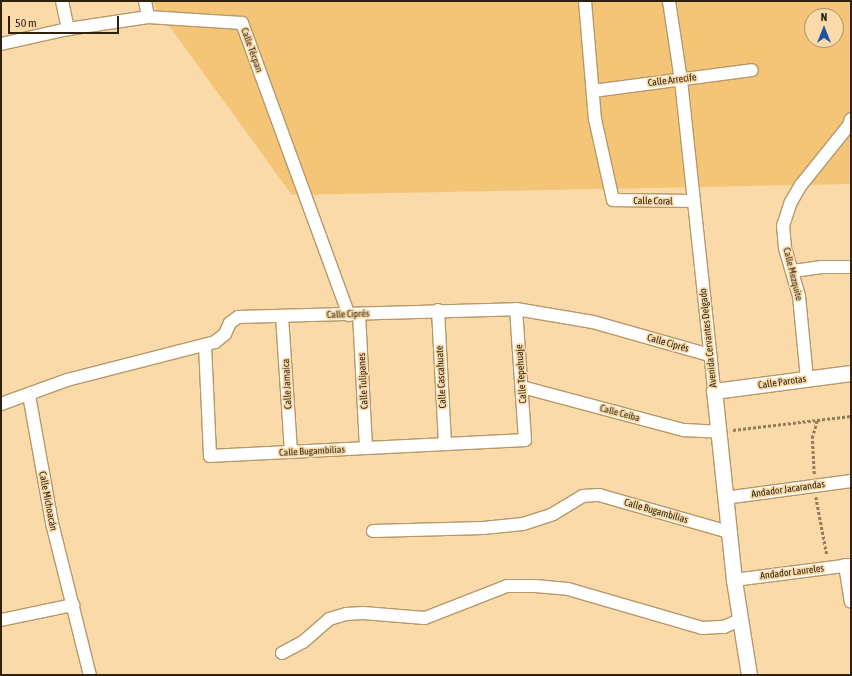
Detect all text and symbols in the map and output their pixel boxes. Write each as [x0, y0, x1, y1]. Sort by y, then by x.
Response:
scale bar [10, 8, 121, 34]
north arrow [804, 8, 844, 48]
text: N [821, 11, 827, 23]
text: 50 m [15, 16, 37, 30]
street label: Calle Técpan [238, 26, 266, 74]
street label: Calle Arrecife [647, 71, 697, 89]
street label: Calle Coral [633, 195, 673, 207]
street label: Calle Mezquite [781, 246, 805, 302]
street label: Avenida Cervantes Delgado [697, 288, 719, 388]
street label: Calle Ciprés [326, 307, 370, 321]
street label: Calle Ciprés [646, 331, 690, 355]
street label: Calle Tepehuaje [513, 344, 529, 404]
street label: Calle Cascahuate [433, 345, 449, 409]
street label: Calle Tulipanes [356, 353, 370, 409]
street label: Calle Jamaica [280, 358, 294, 410]
street label: Calle Parotas [757, 373, 807, 391]
street label: Calle Ceiba [599, 402, 641, 424]
street label: Calle Bugambilias [279, 443, 345, 459]
street label: Calle Michoacán [36, 470, 60, 532]
street label: Andador Jacarandas [750, 478, 826, 500]
street label: Calle Bugambilias [623, 496, 689, 526]
street label: Andador Laureles [759, 562, 825, 582]

